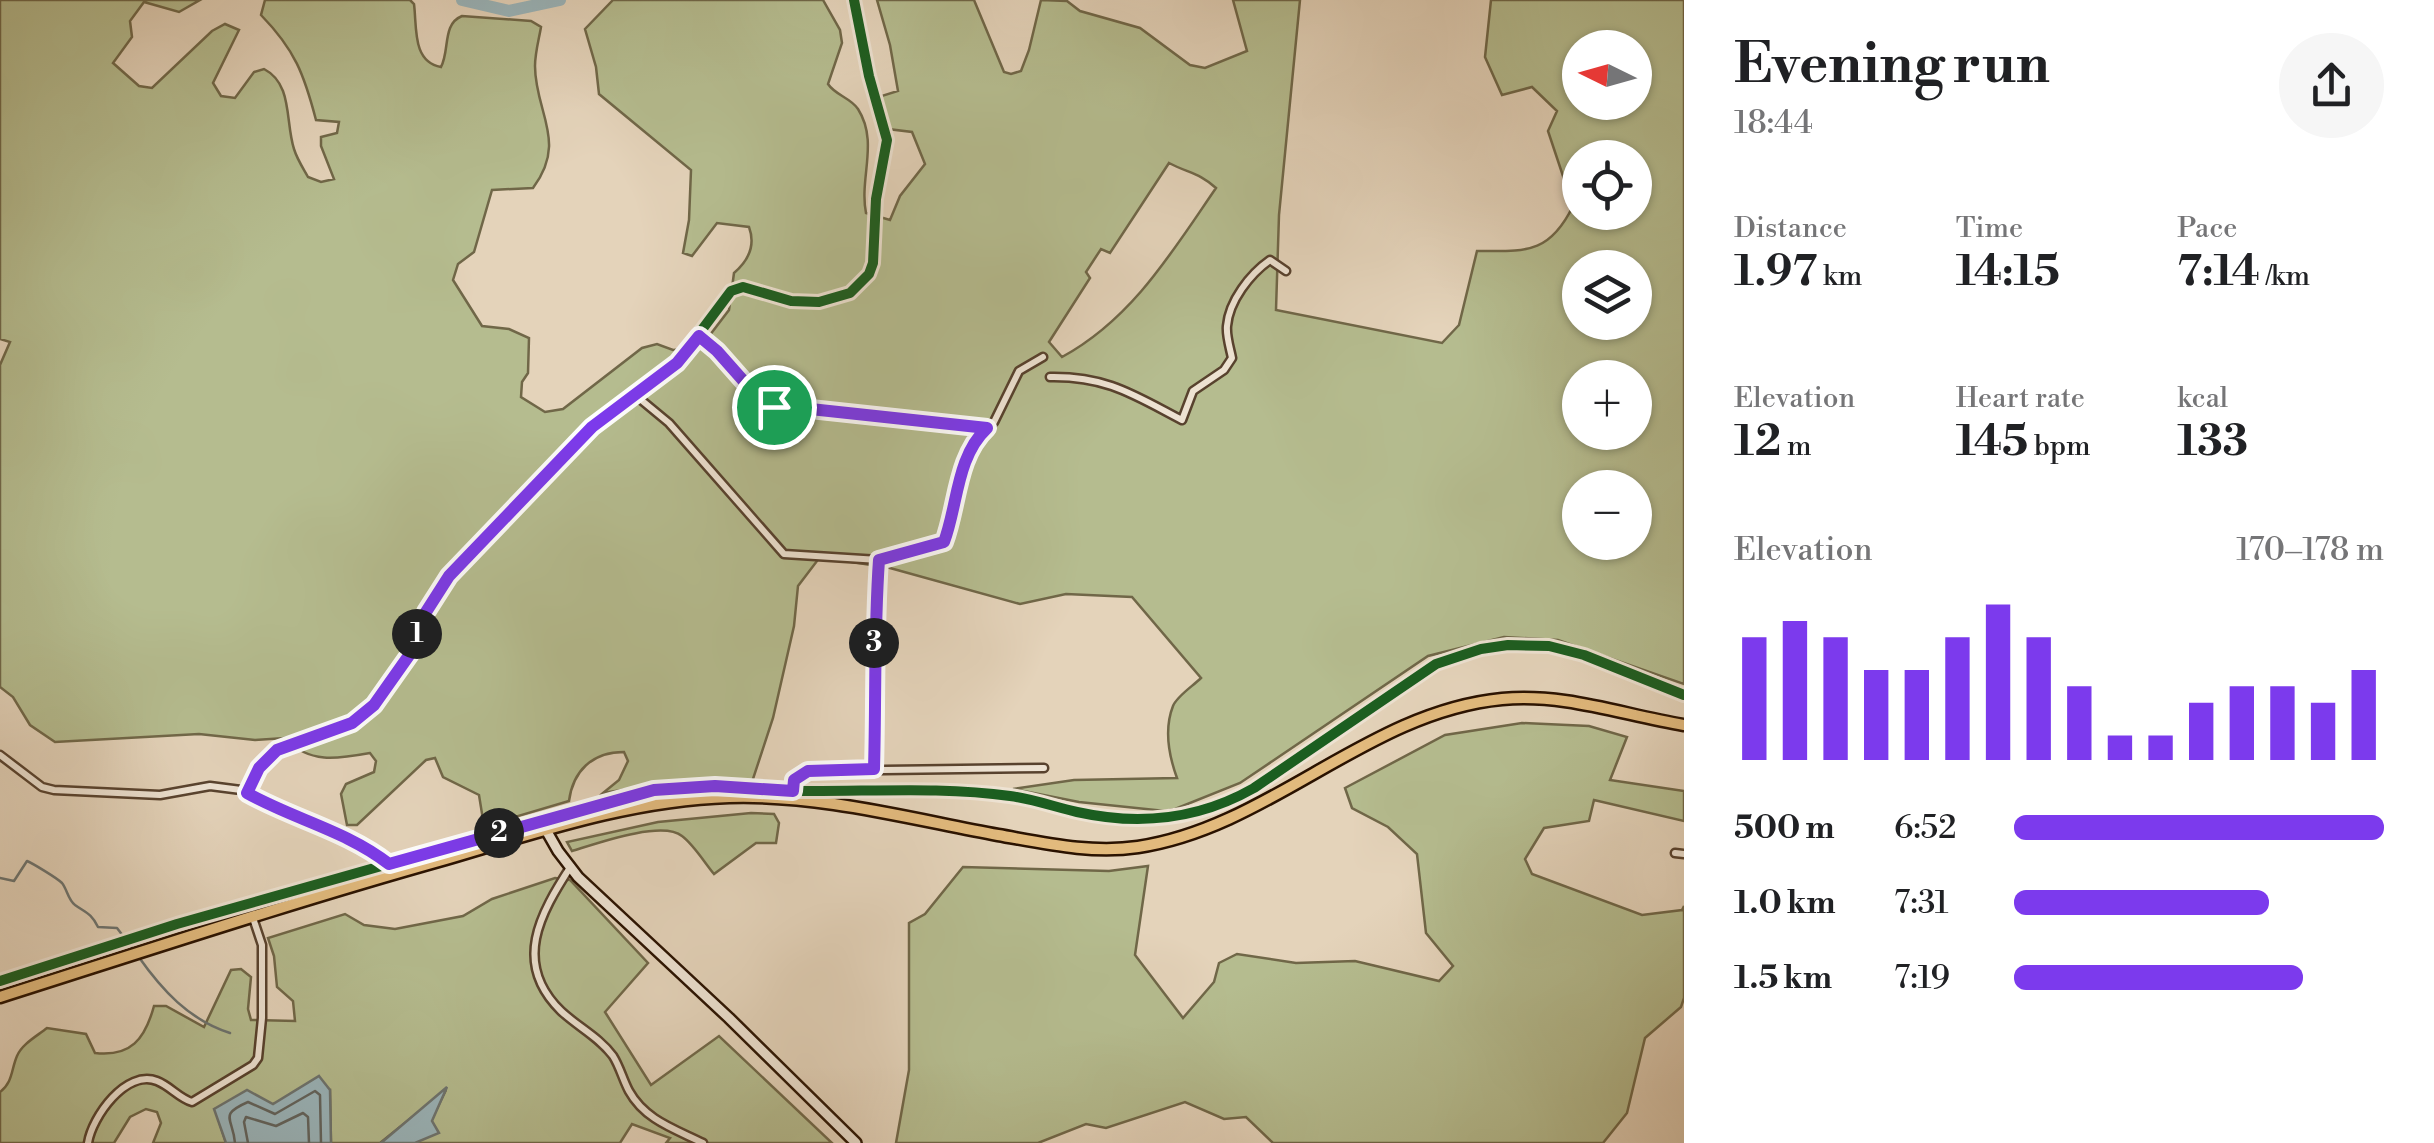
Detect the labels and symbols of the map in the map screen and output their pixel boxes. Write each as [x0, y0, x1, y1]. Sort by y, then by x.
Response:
north arrow [1562, 30, 1652, 120]
pin [732, 365, 817, 450]
pin: 1 [392, 609, 442, 659]
pin: 3 [849, 618, 899, 668]
pin: 2 [474, 808, 524, 858]

